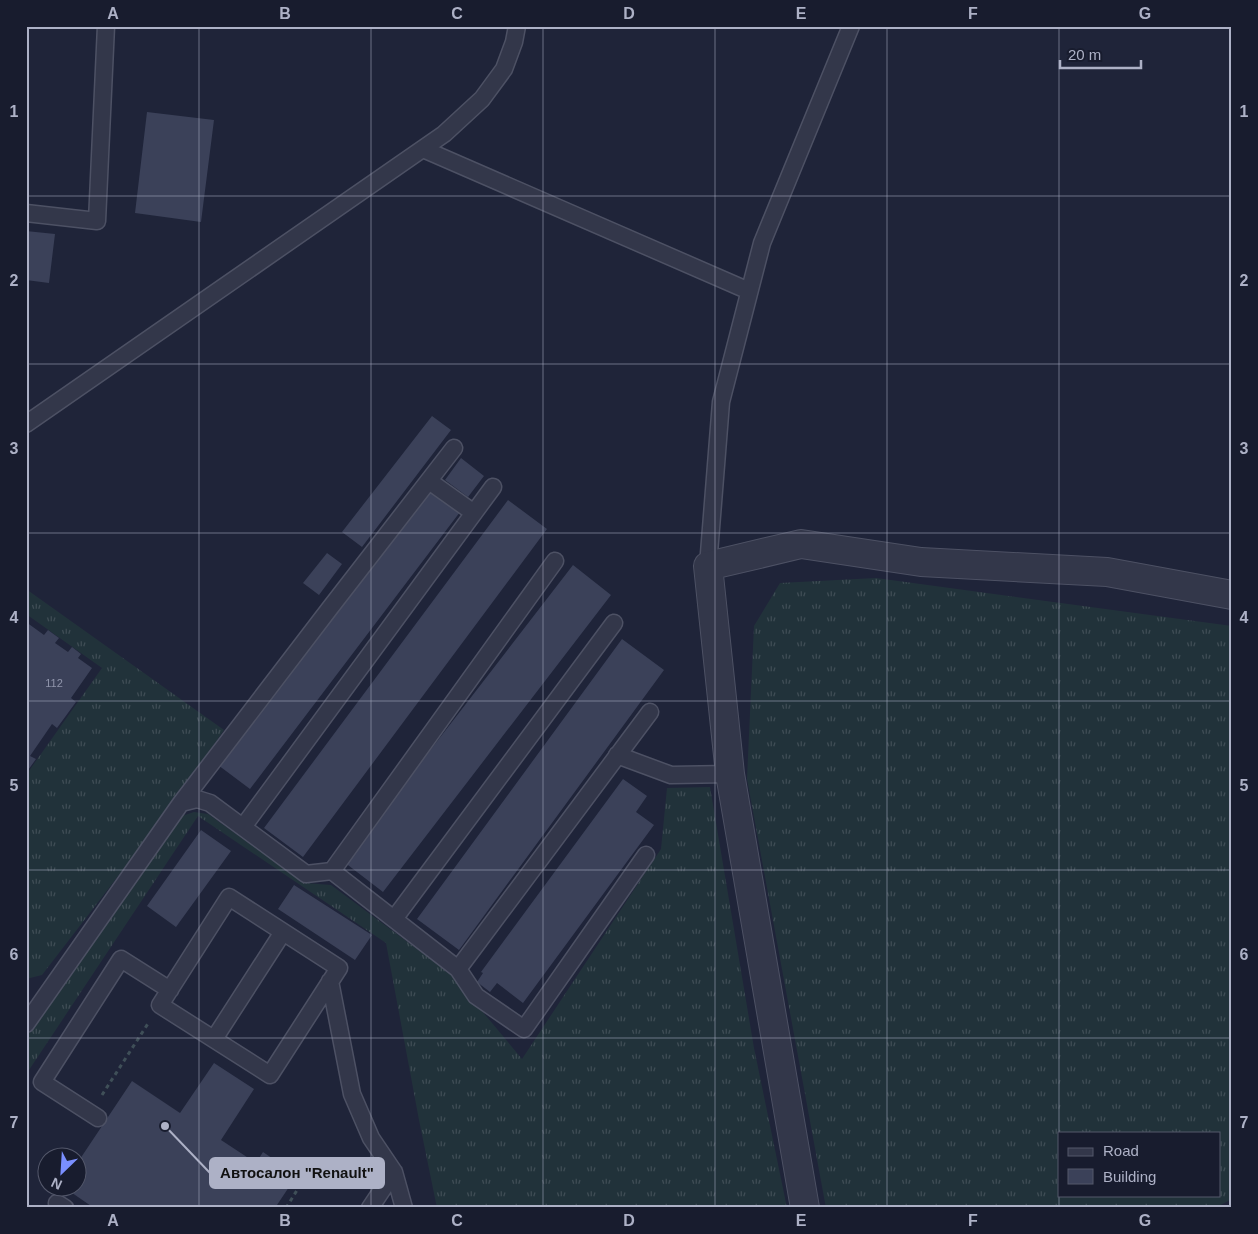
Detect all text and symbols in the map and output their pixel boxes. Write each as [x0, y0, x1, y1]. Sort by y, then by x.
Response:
text: A [107, 5, 119, 22]
text: B [279, 5, 291, 22]
text: C [451, 5, 463, 22]
text: D [623, 5, 635, 22]
text: E [796, 5, 807, 22]
text: F [968, 5, 978, 22]
text: G [1139, 5, 1151, 22]
scale bar [1060, 38, 1142, 70]
text: 20 m [1068, 46, 1101, 63]
text: 1 [10, 103, 19, 120]
text: 1 [1240, 103, 1249, 120]
text: 2 [10, 272, 19, 289]
text: 2 [1240, 272, 1249, 289]
text: 3 [10, 440, 19, 457]
text: 3 [1240, 440, 1249, 457]
text: 4 [10, 609, 19, 626]
text: 4 [1240, 609, 1249, 626]
house number: 112 [45, 677, 63, 689]
text: 5 [10, 777, 19, 794]
text: 5 [1240, 777, 1249, 794]
text: 6 [10, 946, 19, 963]
text: 6 [1240, 946, 1249, 963]
text: 7 [10, 1114, 19, 1131]
text: 7 [1240, 1114, 1249, 1131]
legend [1058, 1132, 1220, 1196]
text: Road [1103, 1142, 1139, 1159]
north arrow [38, 1146, 88, 1196]
callout: Автосалон "Renault" [210, 1158, 384, 1188]
text: Автосалон "Renault" [220, 1164, 374, 1181]
text: Building [1103, 1168, 1156, 1185]
text: N [49, 1174, 64, 1193]
text: A [107, 1212, 119, 1229]
text: B [279, 1212, 291, 1229]
text: C [451, 1212, 463, 1229]
text: D [623, 1212, 635, 1229]
text: E [796, 1212, 807, 1229]
text: F [968, 1212, 978, 1229]
text: G [1139, 1212, 1151, 1229]

